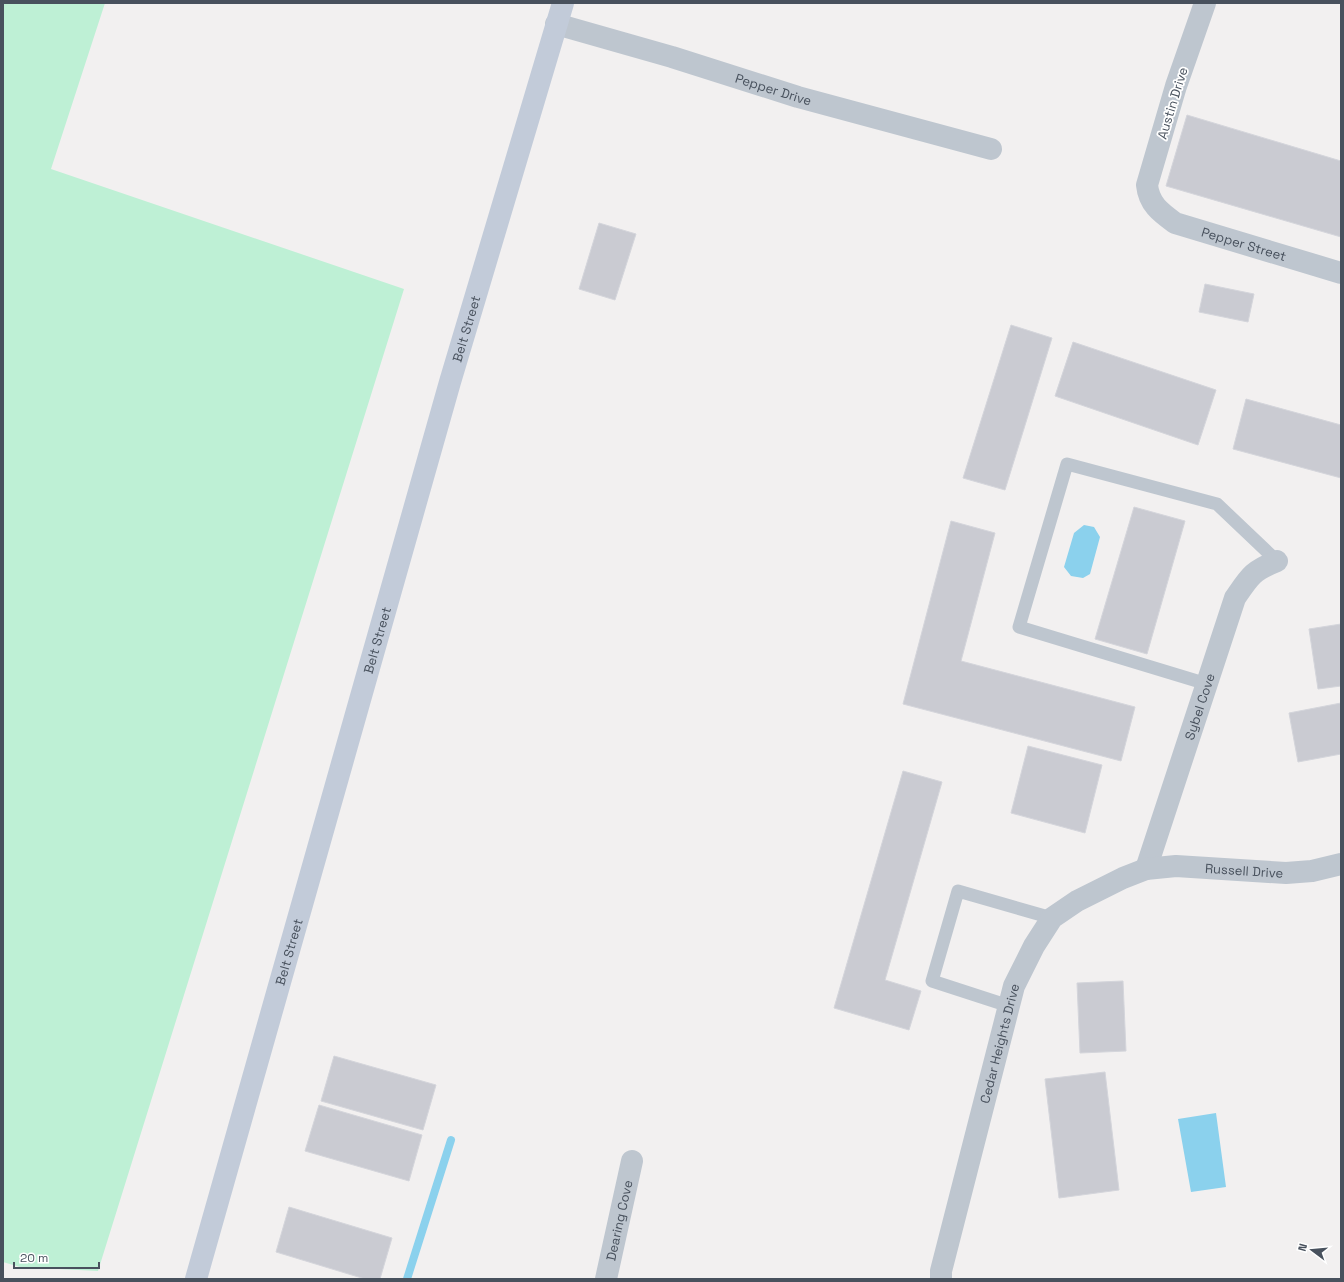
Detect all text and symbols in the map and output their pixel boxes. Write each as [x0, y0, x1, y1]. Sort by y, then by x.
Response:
street label: Austin Drive [1153, 65, 1191, 141]
street label: Pepper Drive [733, 70, 813, 109]
street label: Pepper Street [1199, 223, 1288, 265]
street label: Belt Street [448, 293, 484, 364]
street label: Belt Street [360, 605, 395, 676]
street label: Sybel Cove [1181, 671, 1219, 742]
street label: Russell Drive [1204, 860, 1284, 882]
street label: Belt Street [272, 917, 307, 987]
street label: Cedar Heights Drive [976, 982, 1023, 1105]
street label: Dearing Cove [602, 1179, 637, 1262]
north arrow [1292, 1230, 1332, 1270]
text: N [1295, 1242, 1310, 1253]
scale bar [14, 1244, 99, 1270]
text: 20 m [20, 1250, 48, 1266]

